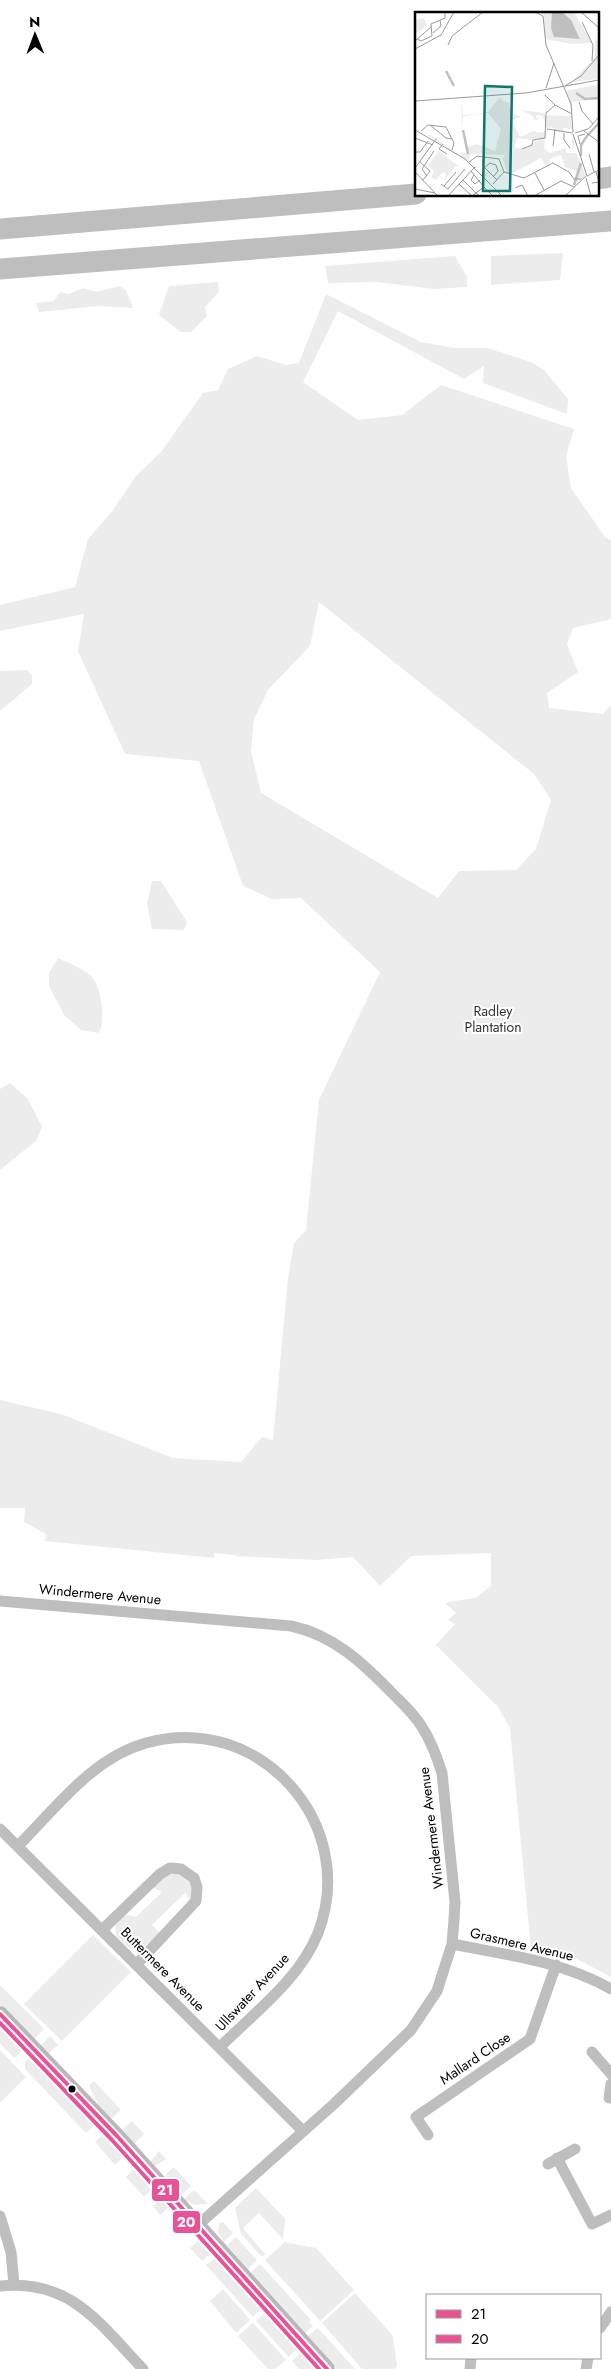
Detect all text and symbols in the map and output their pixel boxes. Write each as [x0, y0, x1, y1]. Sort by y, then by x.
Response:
north arrow [10, 10, 60, 60]
text: N [29, 12, 41, 32]
inset map [415, 12, 598, 196]
park label: Radley Plantation [464, 1001, 522, 1037]
street label: Windermere Avenue [38, 1579, 162, 1609]
street label: Windermere Avenue [414, 1766, 448, 1890]
street label: Buttermere Avenue [116, 1922, 210, 2016]
street label: Grasmere Avenue [468, 1922, 576, 1966]
street label: Ullswater Avenue [211, 1949, 293, 2035]
street label: Mallard Close [436, 2027, 514, 2089]
unlabelled marker [67, 2084, 77, 2094]
line badge: 21 [151, 2178, 180, 2202]
text: 21 [157, 2180, 173, 2200]
line badge: 20 [172, 2210, 201, 2234]
text: 20 [177, 2212, 195, 2232]
legend [426, 2294, 601, 2359]
text: 21 [471, 2303, 486, 2325]
text: 20 [471, 2328, 489, 2350]

